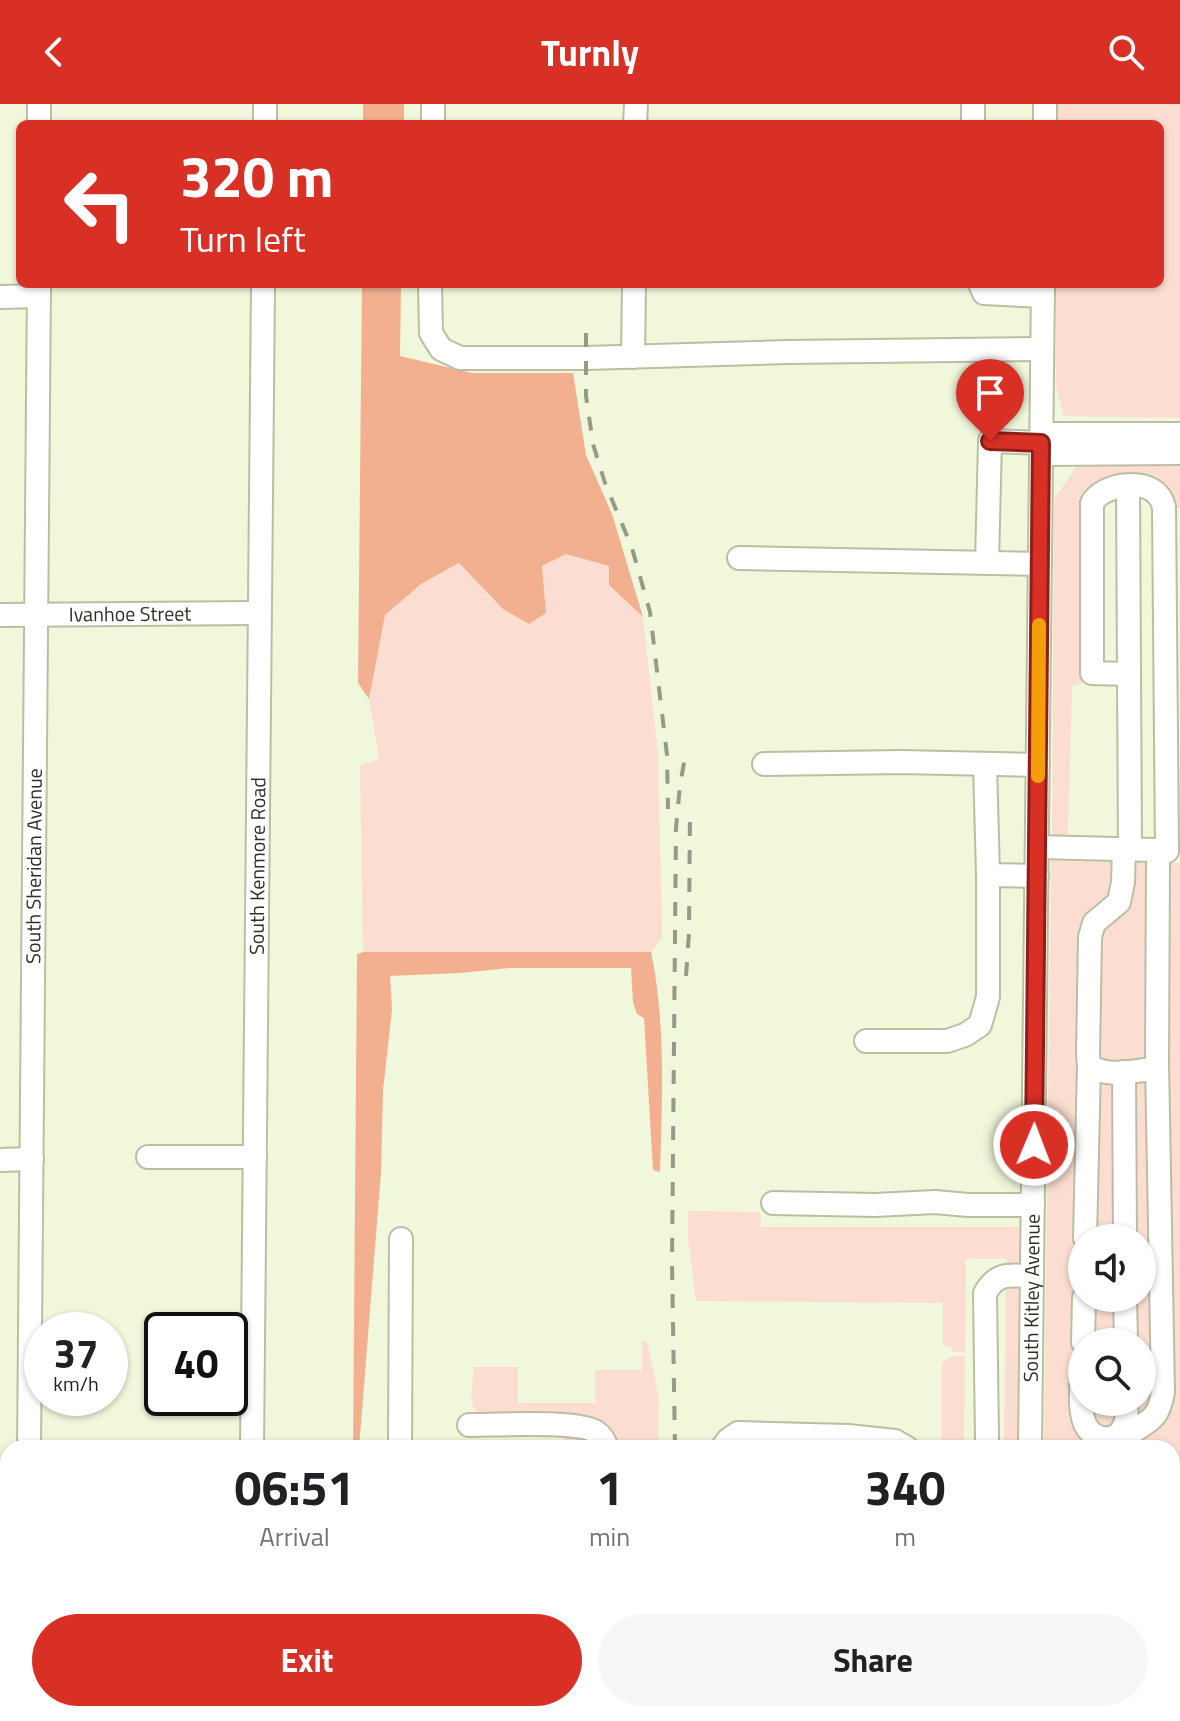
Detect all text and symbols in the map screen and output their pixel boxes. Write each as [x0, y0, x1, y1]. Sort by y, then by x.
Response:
text: Turnly [541, 25, 639, 80]
icon: back [32, 30, 76, 74]
icon: search [1104, 30, 1148, 74]
text: 320 m [180, 134, 333, 219]
icon: left [48, 152, 152, 256]
text: Turn left [180, 211, 306, 266]
pin [956, 359, 1024, 441]
icon: arrive [968, 371, 1012, 415]
street label: Ivanhoe Street [69, 598, 191, 629]
street label: South Sheridan Avenue [17, 768, 50, 964]
street label: South Kenmore Road [241, 777, 273, 955]
position arrow [992, 1103, 1076, 1187]
street label: South Kitley Avenue [1015, 1214, 1048, 1382]
map controls [1068, 1224, 1156, 1416]
button: sound [1068, 1224, 1156, 1312]
speed limit sign: 40 [144, 1312, 248, 1416]
text: 37 [54, 1323, 98, 1384]
button: search [1068, 1328, 1156, 1416]
text: km/h [53, 1368, 99, 1399]
text: 06:51 [235, 1451, 354, 1524]
text: 1 [596, 1451, 623, 1524]
text: 340 [865, 1451, 945, 1524]
text: Arrival [259, 1517, 330, 1556]
text: min [589, 1517, 630, 1556]
text: m [894, 1517, 916, 1556]
button: Exit [32, 1614, 582, 1706]
button: Share [598, 1614, 1148, 1706]

